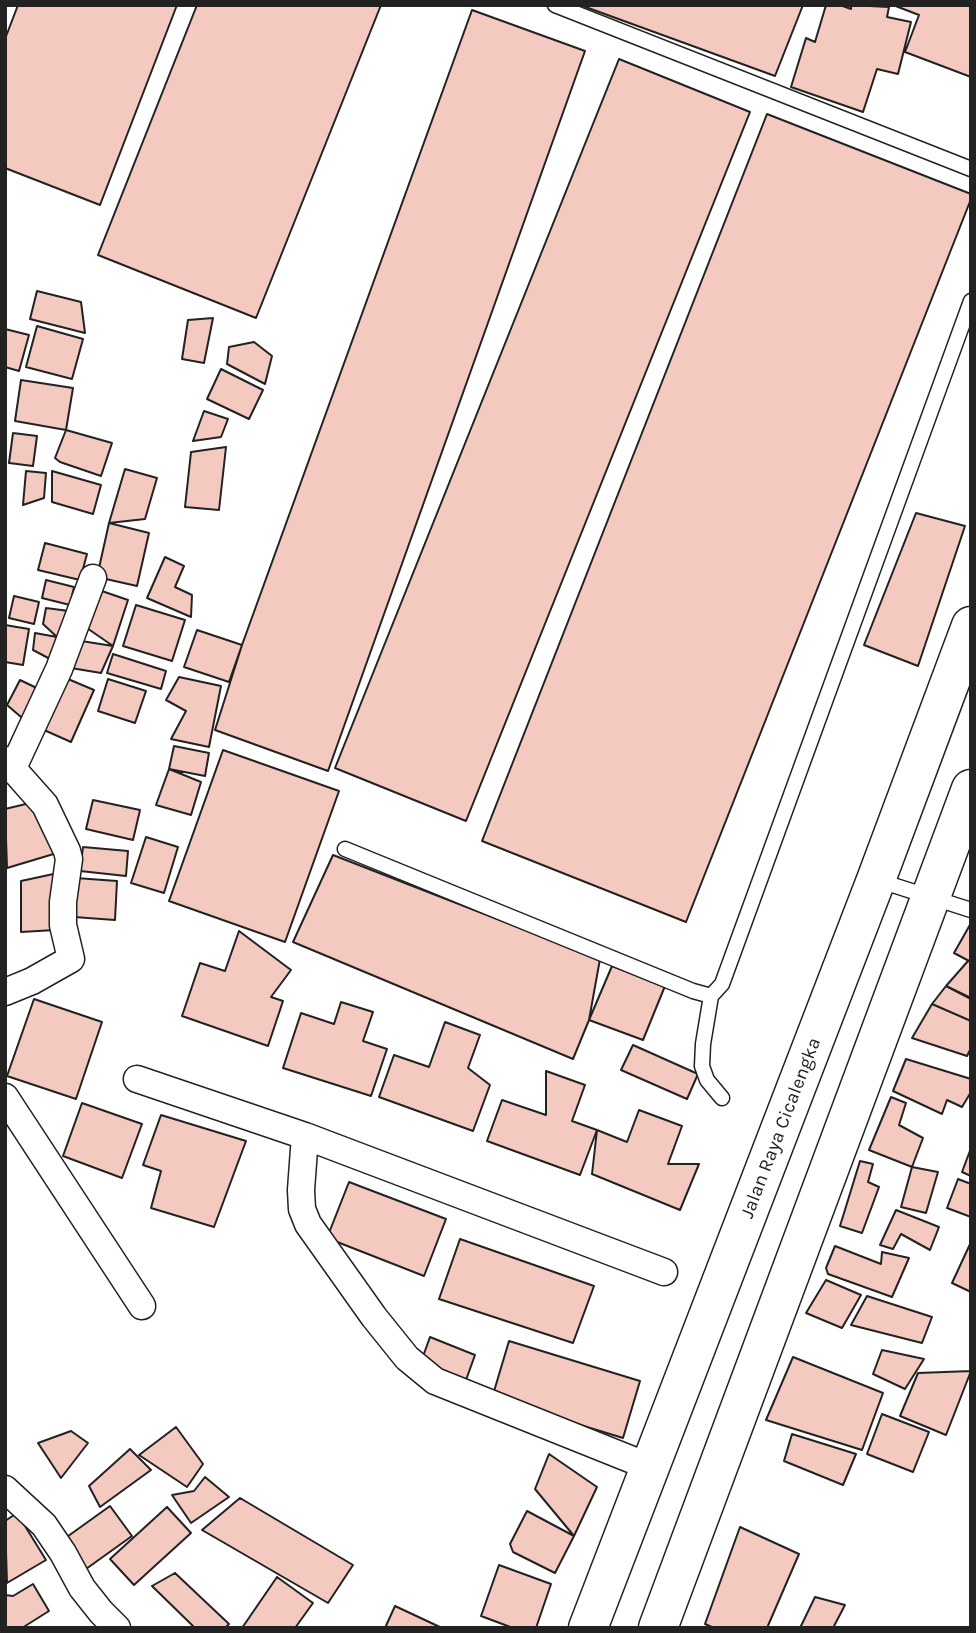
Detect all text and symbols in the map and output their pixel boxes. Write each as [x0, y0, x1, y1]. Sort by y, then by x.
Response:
street label: Jalan Raya Cicalengka [736, 1034, 826, 1222]

